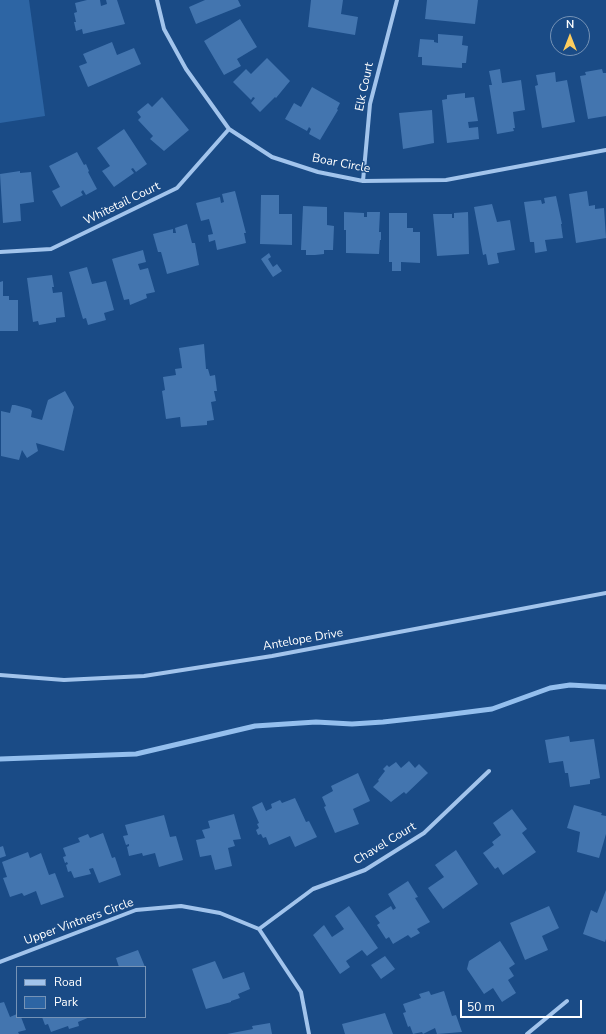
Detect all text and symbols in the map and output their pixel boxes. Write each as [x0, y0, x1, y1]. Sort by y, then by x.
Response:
north arrow [550, 16, 590, 56]
text: N [566, 17, 574, 32]
street label: Elk Court [353, 61, 377, 113]
street label: Boar Circle [311, 151, 371, 177]
street label: Whitetail Court [81, 179, 163, 229]
street label: Antelope Drive [262, 626, 344, 654]
street label: Chavel Court [351, 820, 419, 868]
street label: Upper Vintners Circle [22, 896, 136, 948]
legend [16, 966, 146, 1018]
text: Road [54, 974, 82, 990]
scale bar [462, 992, 584, 1018]
text: Park [54, 994, 78, 1010]
text: 50 m [467, 999, 495, 1015]

